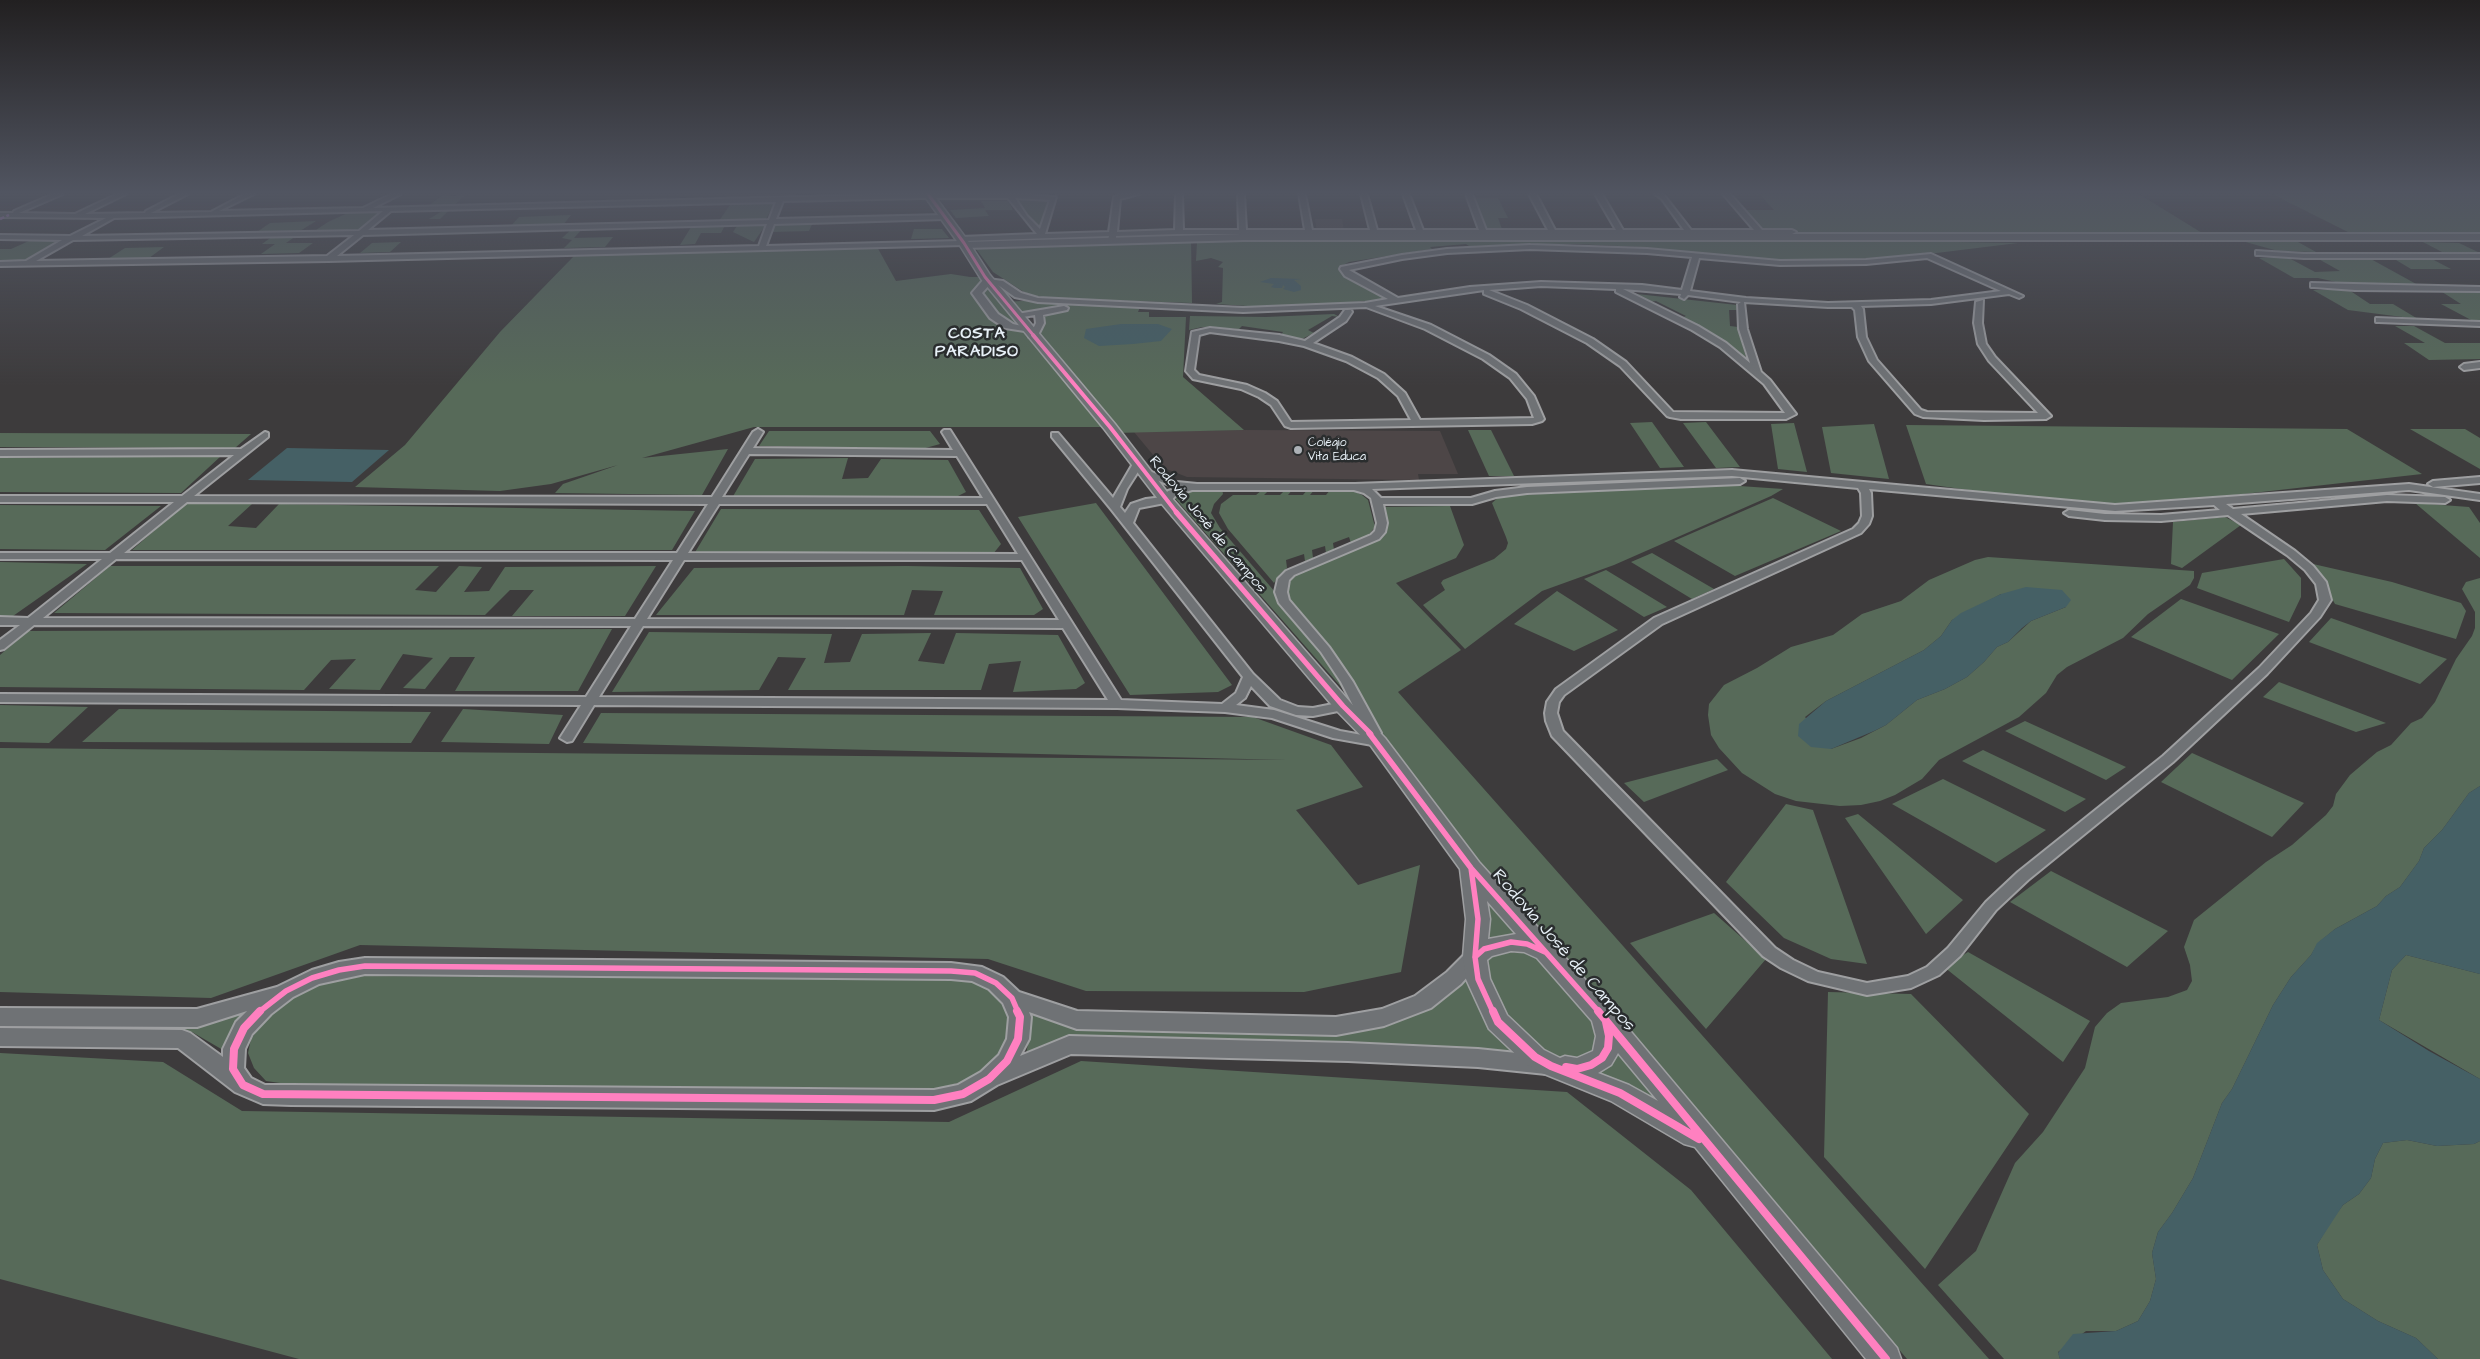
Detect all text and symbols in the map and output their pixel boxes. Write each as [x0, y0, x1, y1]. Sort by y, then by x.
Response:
district label: COSTA PARADISO [934, 325, 1020, 363]
place label: Colégio Vita Educa [1308, 436, 1366, 464]
marker: Colégio Vita Educa [1292, 444, 1304, 456]
street label: Rodovia José de Campos [1144, 453, 1270, 597]
street label: Rodovia José de Campos [1487, 866, 1639, 1036]

